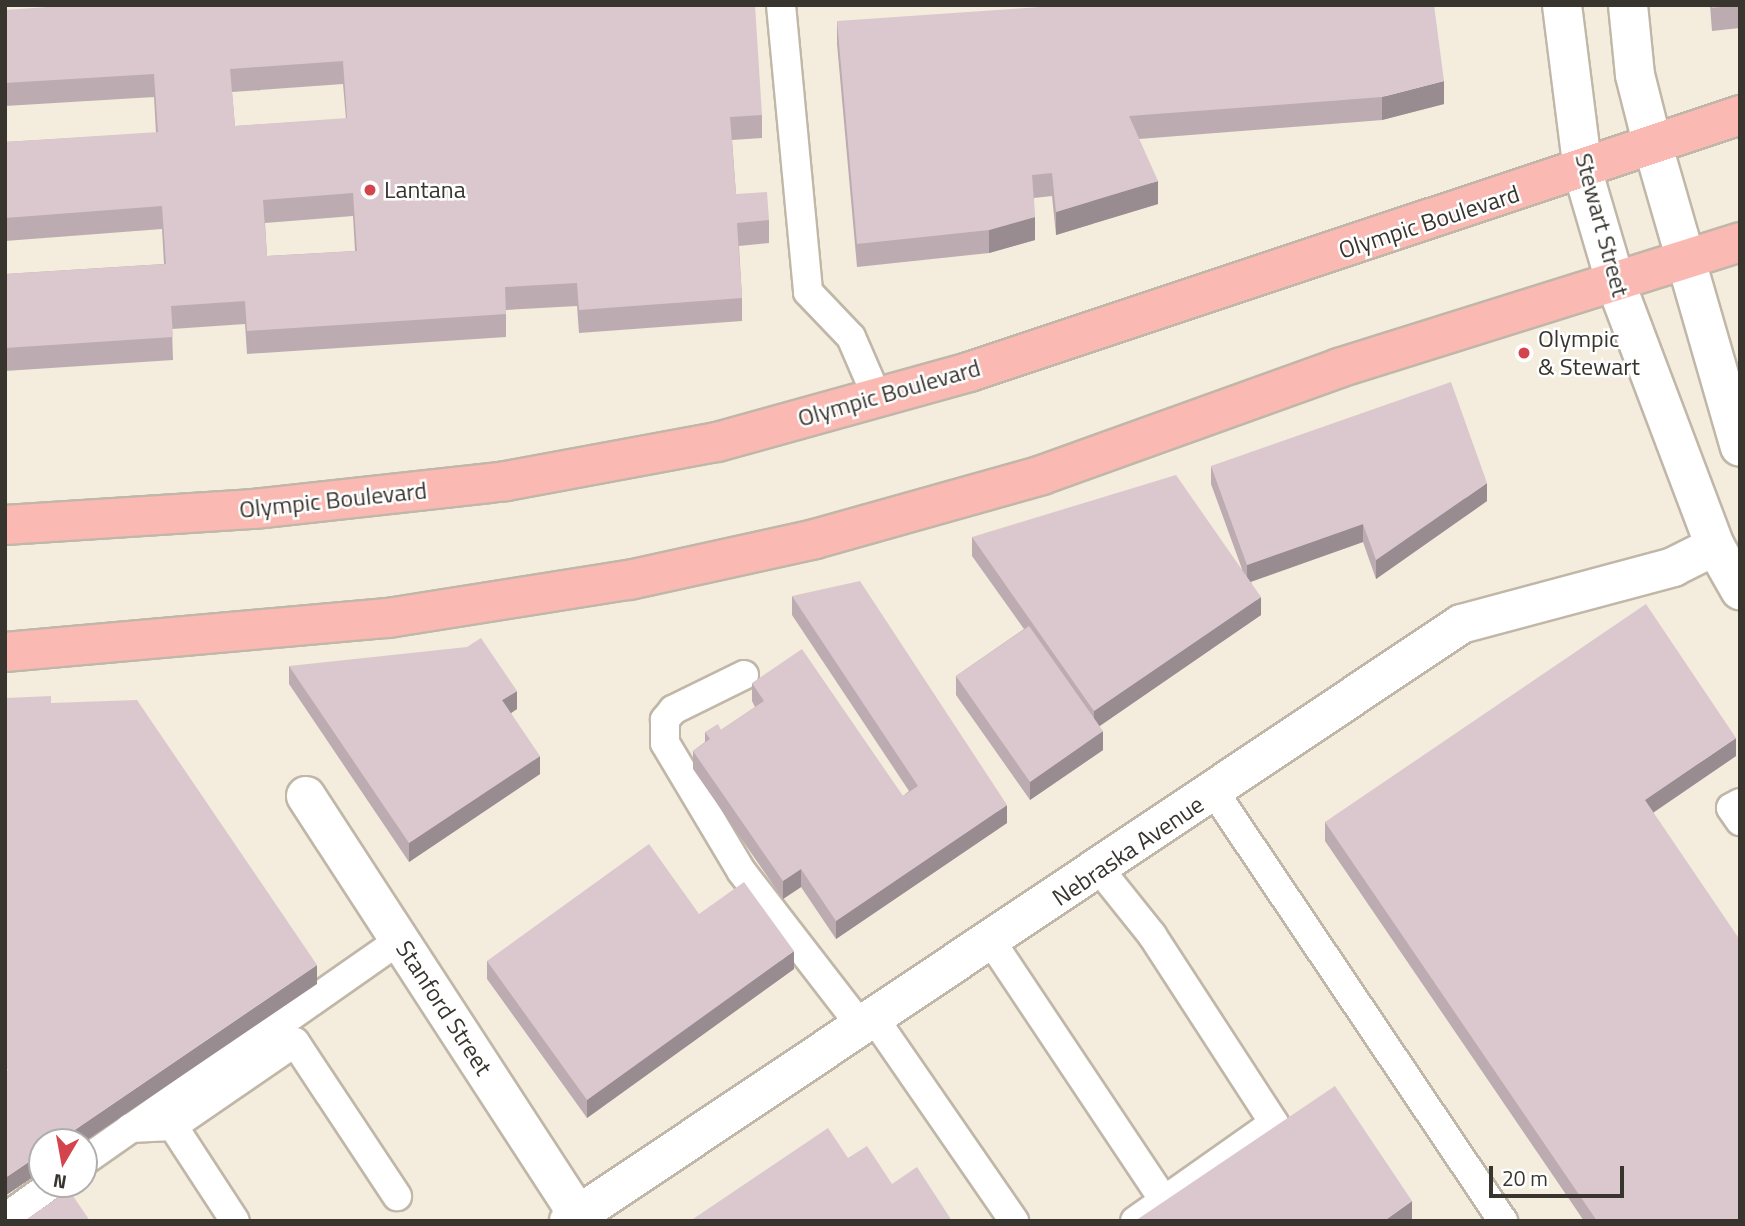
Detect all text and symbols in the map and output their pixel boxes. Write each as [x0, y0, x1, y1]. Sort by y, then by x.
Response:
street label: Stewart Street [1569, 150, 1635, 300]
place label: Lantana [384, 176, 466, 204]
street label: Olympic Boulevard [1335, 179, 1523, 265]
marker: Lantana [362, 182, 378, 198]
place label: Olympic & Stewart [1538, 325, 1640, 381]
marker: Olympic & Stewart [1516, 345, 1532, 361]
street label: Olympic Boulevard [794, 353, 984, 433]
street label: Olympic Boulevard [238, 476, 428, 524]
street label: Nebraska Avenue [1047, 790, 1209, 912]
street label: Stanford Street [390, 935, 498, 1081]
north arrow [28, 1128, 98, 1198]
scale bar [1493, 1152, 1628, 1196]
text: 20 m [1502, 1162, 1548, 1194]
text: N [51, 1167, 69, 1198]

